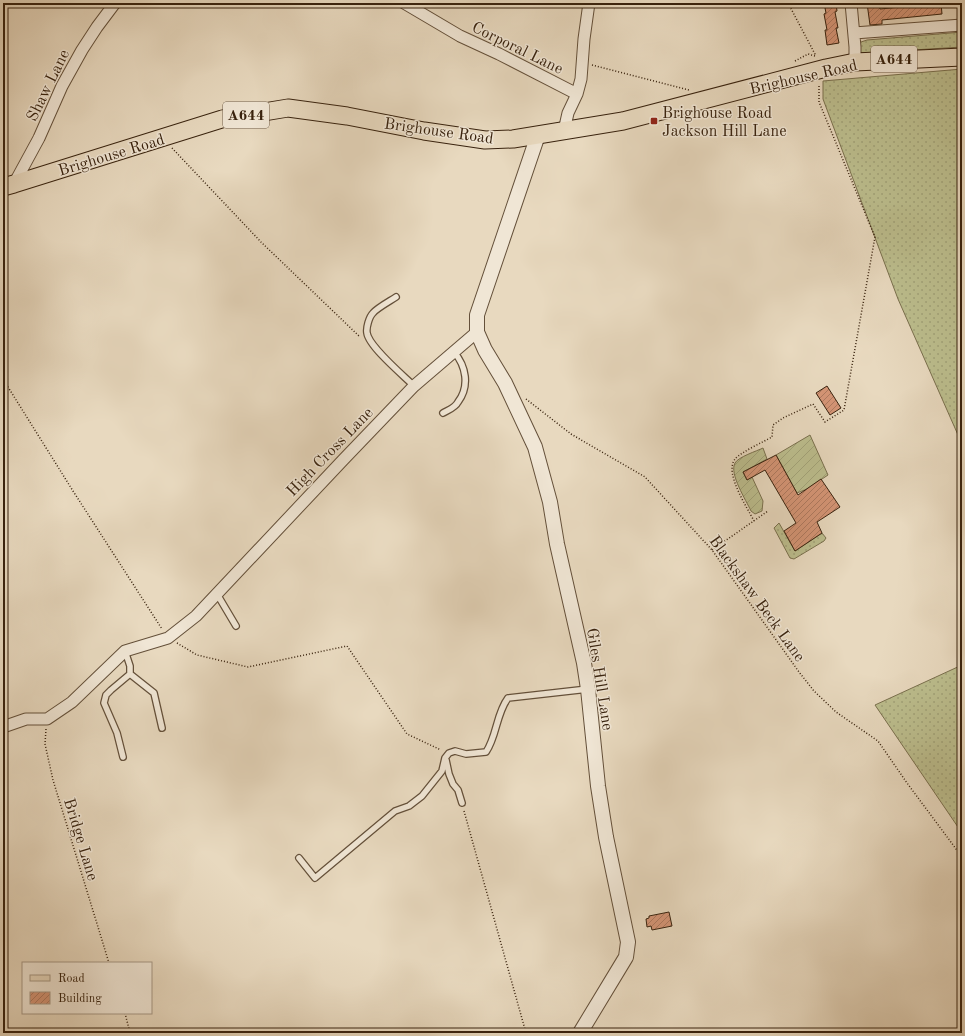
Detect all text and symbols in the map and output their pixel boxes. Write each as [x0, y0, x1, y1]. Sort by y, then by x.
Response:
street label: Corporal Lane [469, 20, 565, 78]
road number: A644 [871, 46, 917, 72]
street label: Shaw Lane [25, 47, 73, 124]
street label: Brighouse Road [748, 58, 859, 98]
road number: A644 [223, 102, 269, 128]
place label: Brighouse Road Jackson Hill Lane [662, 106, 787, 140]
street label: Brighouse Road [383, 116, 494, 148]
marker: Brighouse Road Jackson Hill Lane [649, 116, 659, 126]
street label: Brighouse Road [57, 132, 167, 180]
street label: High Cross Lane [284, 405, 377, 500]
street label: Blackshaw Beck Lane [705, 533, 807, 665]
street label: Giles Hill Lane [583, 627, 615, 732]
street label: Bridge Lane [60, 796, 100, 883]
legend [22, 962, 152, 1014]
text: Road [58, 973, 85, 985]
text: Building [58, 993, 102, 1005]

